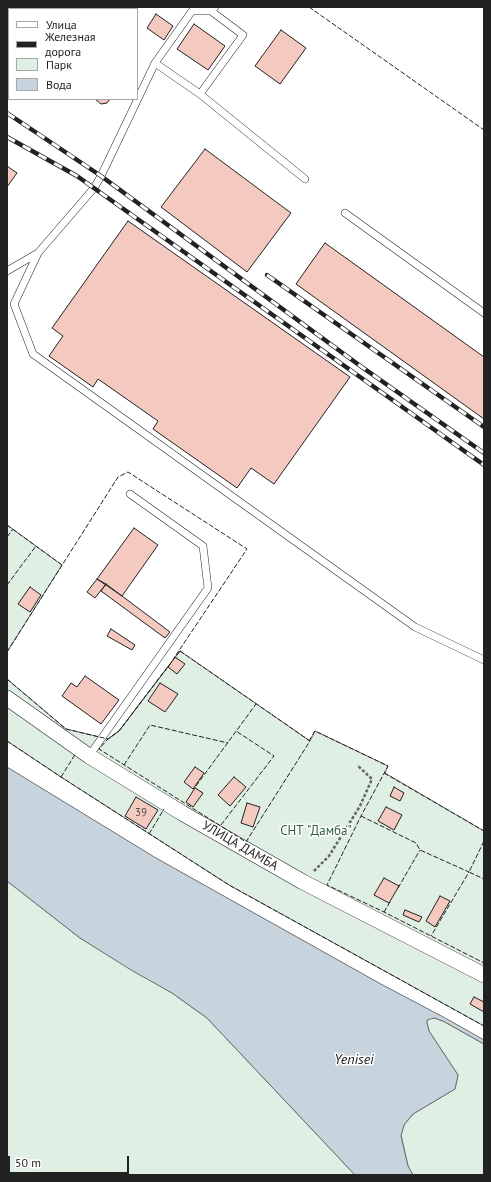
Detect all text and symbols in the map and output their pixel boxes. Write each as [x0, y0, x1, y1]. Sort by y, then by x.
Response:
legend [8, 8, 138, 100]
text: Улица [46, 17, 77, 32]
text: Железная дорога [45, 29, 96, 59]
text: Парк [46, 57, 72, 72]
text: Вода [46, 77, 72, 92]
house number: 39 [135, 806, 147, 820]
street label: УЛИЦА ДАМБА [199, 818, 281, 874]
park label: СНТ "Дамба" [280, 823, 352, 839]
water label: Yenisei [334, 1052, 374, 1068]
scale bar [10, 1148, 131, 1174]
text: 50 m [15, 1155, 41, 1170]

